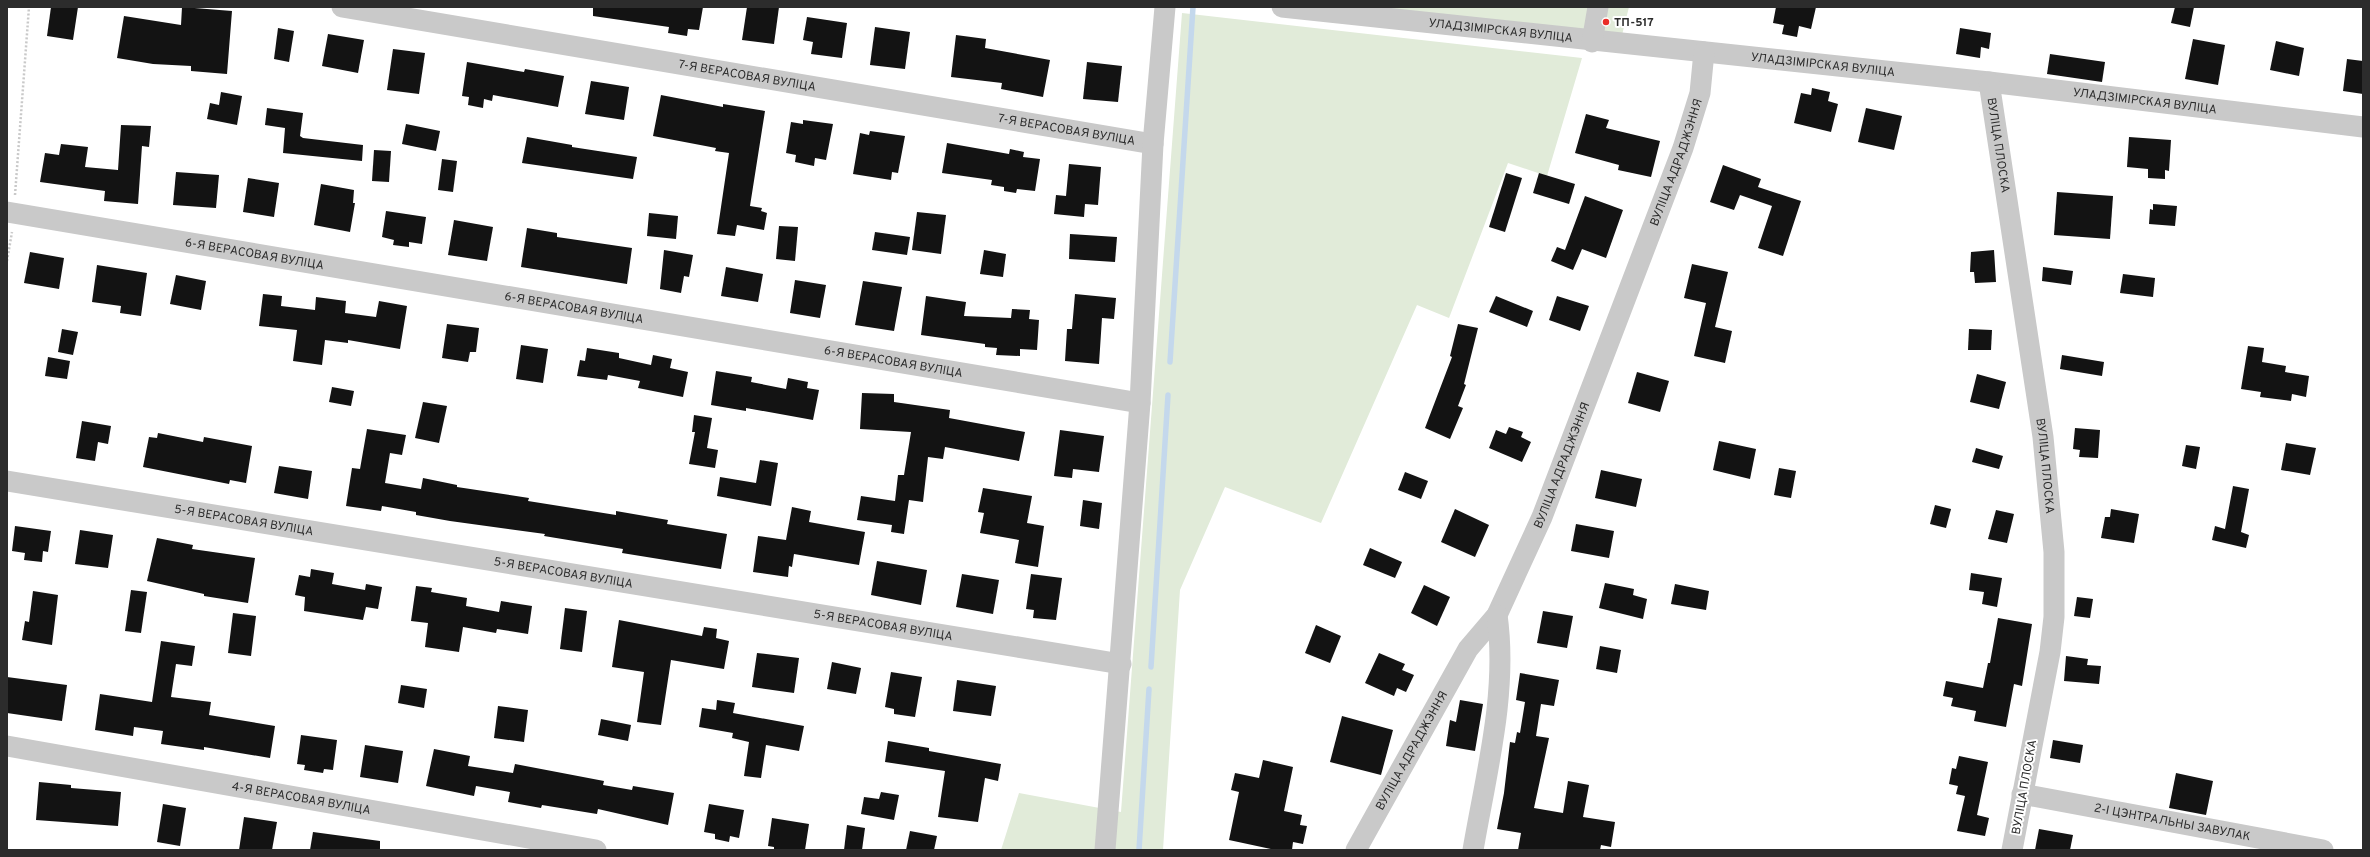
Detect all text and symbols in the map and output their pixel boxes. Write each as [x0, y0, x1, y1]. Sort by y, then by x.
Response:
place label: ТП-517 [1614, 15, 1654, 31]
street label: УЛАДЗІМІРСКАЯ ВУЛІЦА [1428, 16, 1574, 47]
marker: ТП-517 [1601, 17, 1611, 27]
street label: УЛАДЗІМІРСКАЯ ВУЛІЦА [1750, 50, 1896, 81]
street label: 7-Я ВЕРАСОВАЯ ВУЛІЦА [677, 57, 817, 96]
street label: УЛАДЗІМІРСКАЯ ВУЛІЦА [2072, 85, 2218, 118]
street label: ВУЛІЦА АДРАДЖЭННЯ [1647, 97, 1707, 229]
street label: ВУЛІЦА ПЛОСКА [1982, 97, 2013, 194]
street label: 7-Я ВЕРАСОВАЯ ВУЛІЦА [997, 111, 1136, 150]
street label: 6-Я ВЕРАСОВАЯ ВУЛІЦА [184, 235, 325, 274]
street label: 6-Я ВЕРАСОВАЯ ВУЛІЦА [503, 289, 644, 328]
street label: 6-Я ВЕРАСОВАЯ ВУЛІЦА [823, 343, 964, 382]
street label: ВУЛІЦА АДРАДЖЭННЯ [1531, 400, 1594, 531]
street label: ВУЛІЦА ПЛОСКА [2031, 417, 2057, 515]
street label: 5-Я ВЕРАСОВАЯ ВУЛІЦА [173, 502, 314, 540]
street label: 5-Я ВЕРАСОВАЯ ВУЛІЦА [493, 554, 634, 593]
street label: 5-Я ВЕРАСОВАЯ ВУЛІЦА [812, 607, 954, 645]
street label: ВУЛІЦА АДРАДЖЭННЯ [1373, 688, 1452, 813]
street label: ВУЛІЦА ПЛОСКА [2009, 738, 2041, 836]
street label: 4-Я ВЕРАСОВАЯ ВУЛІЦА [231, 779, 372, 819]
street label: 2-І ЦЭНТРАЛЬНЫ ЗАВУЛАК [2093, 801, 2252, 845]

